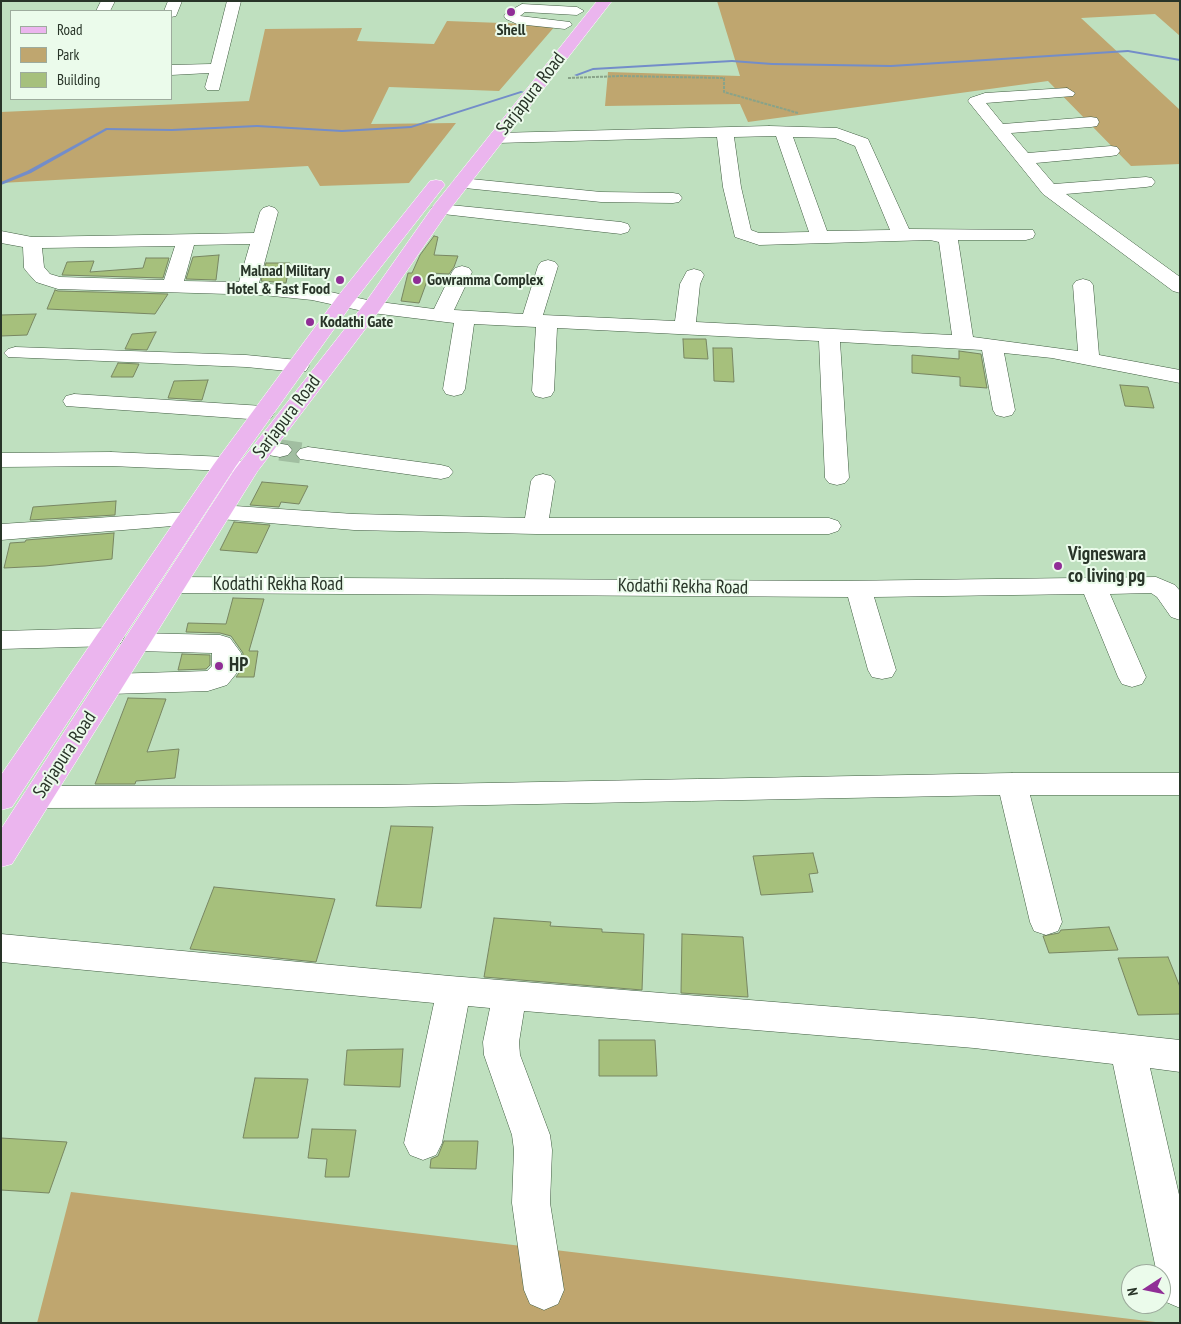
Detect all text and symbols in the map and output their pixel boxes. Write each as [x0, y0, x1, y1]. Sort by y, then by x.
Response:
marker: Shell [505, 6, 517, 18]
legend [10, 10, 172, 100]
text: Road [57, 20, 83, 39]
place label: Shell [497, 20, 525, 40]
text: Park [57, 45, 79, 64]
street label: Sarjapura Road [492, 48, 570, 140]
text: Building [57, 70, 100, 89]
place label: Malnad Military Hotel & Fast Food [227, 261, 330, 299]
place label: Gowramma Complex [427, 270, 543, 290]
marker: Malnad Military Hotel & Fast Food [334, 274, 346, 286]
marker: Gowramma Complex [411, 274, 423, 286]
place label: Kodathi Gate [320, 312, 393, 332]
marker: Kodathi Gate [304, 316, 316, 328]
street label: Sarjapura Road [248, 371, 326, 463]
place label: Vigneswara co living pg [1068, 544, 1146, 588]
marker: Vigneswara co living pg [1052, 560, 1064, 572]
street label: Kodathi Rekha Road [213, 574, 343, 596]
street label: Kodathi Rekha Road [618, 574, 748, 600]
place label: HP [229, 655, 248, 677]
marker: HP [213, 660, 225, 672]
street label: Sarjapura Road [29, 708, 101, 802]
north arrow [1121, 1264, 1171, 1314]
text: N [1123, 1286, 1142, 1297]

